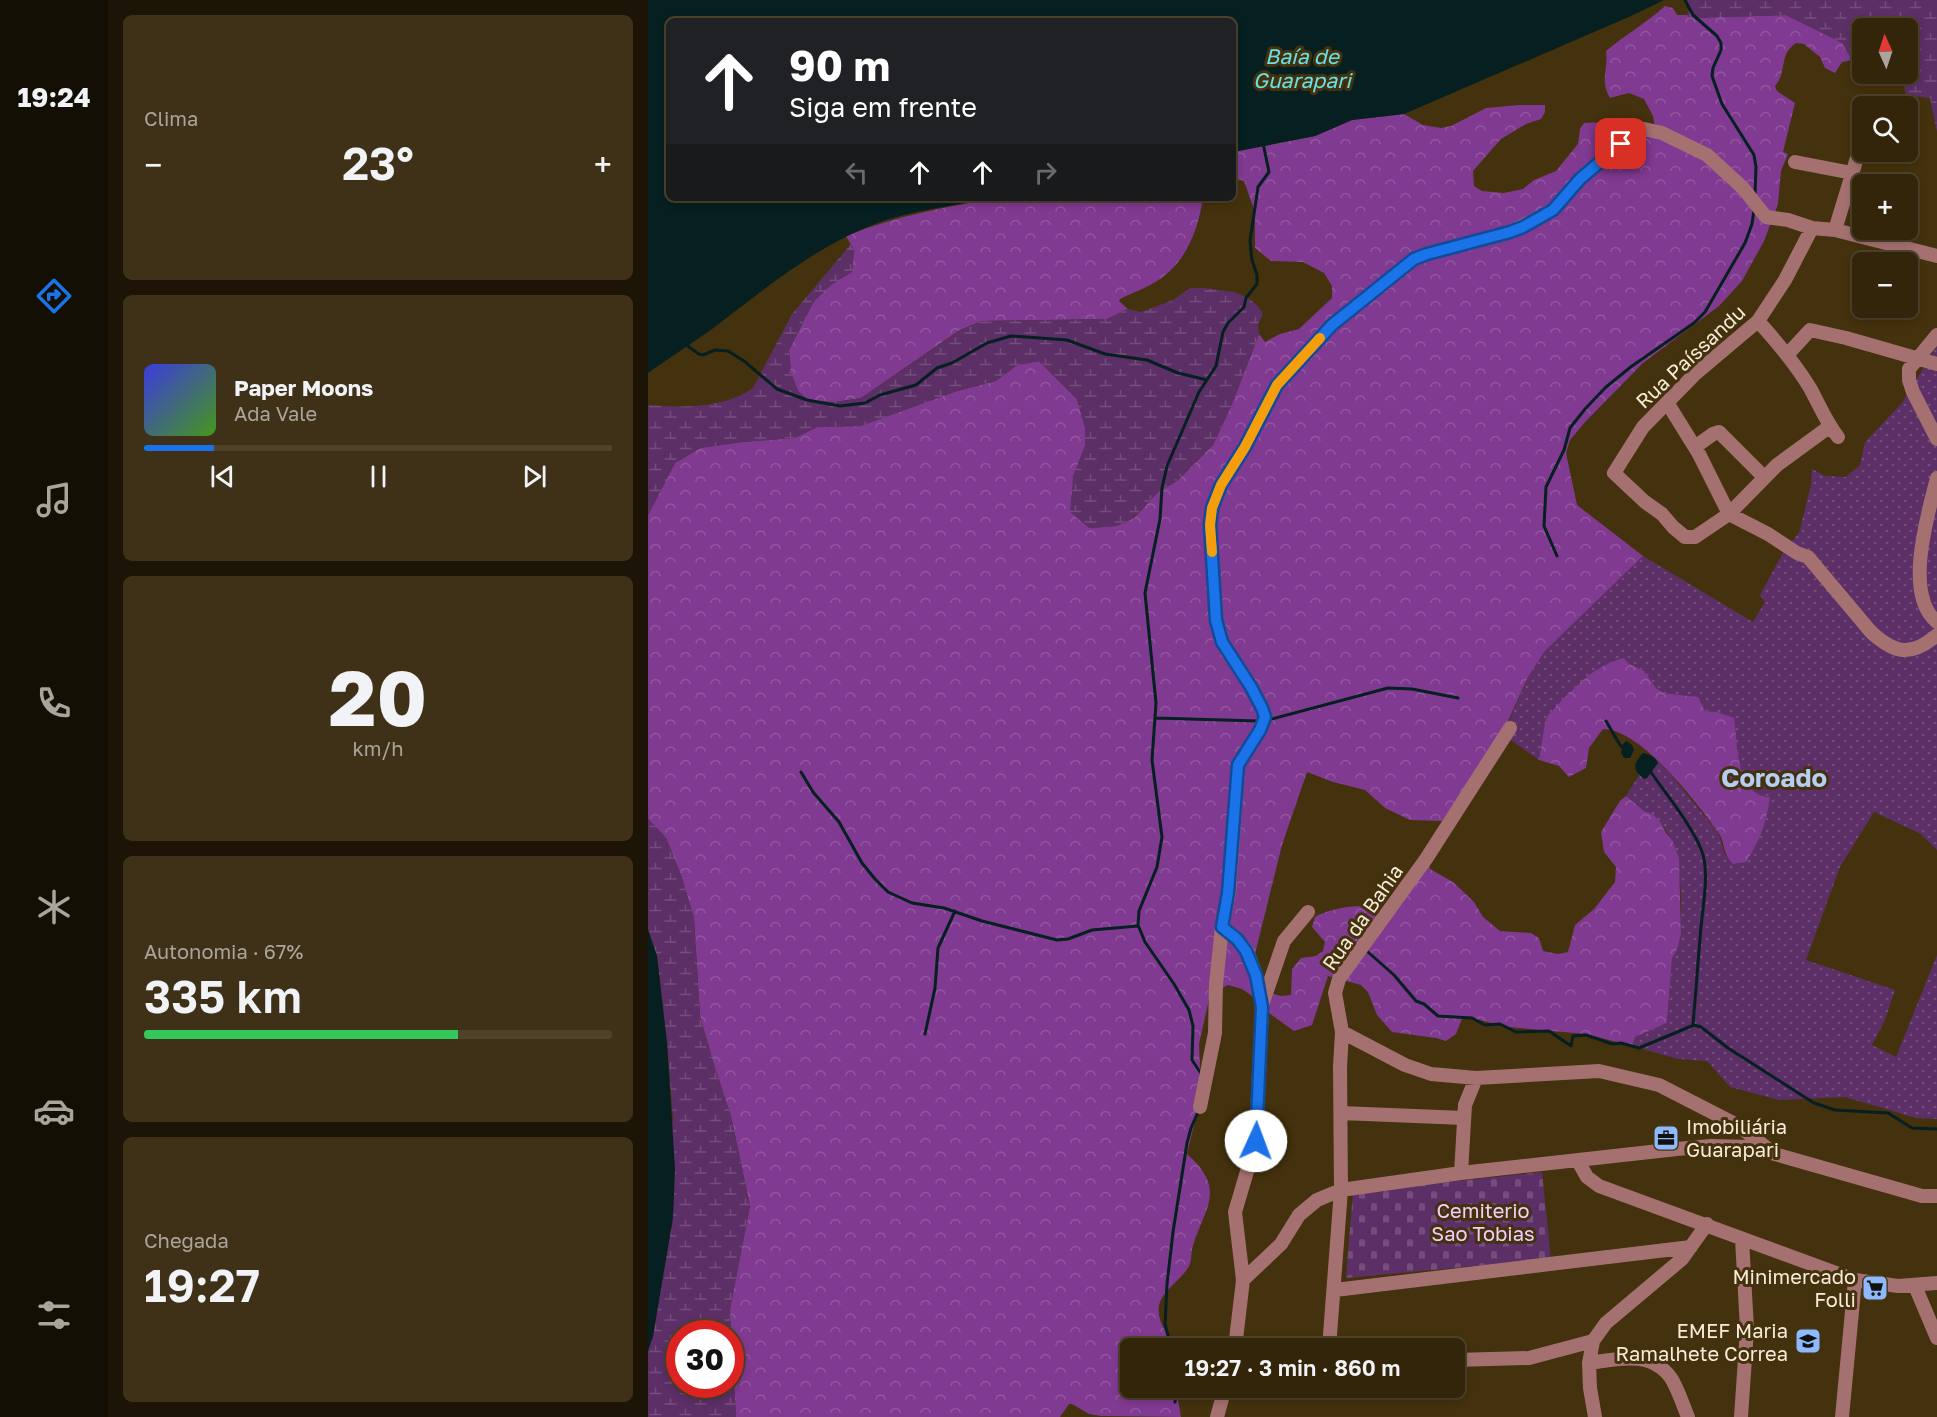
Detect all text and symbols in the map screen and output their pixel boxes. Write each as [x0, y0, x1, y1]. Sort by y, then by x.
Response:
north arrow [1852, 18, 1918, 84]
map controls [1852, 18, 1918, 318]
text: 90 m [789, 40, 890, 90]
icon: ahead [690, 42, 768, 120]
water label: Baía de Guarapari [1253, 43, 1353, 93]
text: 19:24 [17, 81, 91, 113]
text: Siga em frente [789, 91, 977, 123]
button: search [1852, 96, 1918, 162]
text: Clima [144, 106, 198, 130]
pin [1595, 118, 1646, 169]
icon: arrive [1604, 127, 1637, 160]
text: 23° [342, 136, 414, 190]
text: − [144, 145, 162, 184]
text: + [594, 145, 612, 184]
icon: left [840, 156, 873, 189]
icon: ahead [903, 156, 936, 189]
icon: ahead [966, 156, 999, 189]
icon: right [1029, 156, 1062, 189]
button: + [1852, 174, 1918, 240]
button: − [1852, 252, 1918, 318]
icon: directions [33, 275, 75, 317]
street label: Rua Paíssandu [1630, 299, 1750, 413]
text: Paper Moons [234, 374, 373, 401]
text: Ada Vale [234, 401, 317, 425]
icon: previous [206, 460, 239, 493]
icon: pause [362, 460, 395, 493]
icon: next [518, 460, 551, 493]
icon: music [33, 479, 75, 521]
text: 20 [329, 650, 427, 743]
icon: phone [33, 682, 75, 724]
text: km/h [353, 736, 403, 760]
district label: Coroado [1721, 762, 1827, 793]
street label: Rua da Bahia [1317, 859, 1407, 975]
icon: climate [33, 886, 75, 928]
text: Autonomia · 67% [144, 939, 303, 963]
text: 335 km [144, 969, 302, 1023]
icon: car [33, 1090, 75, 1132]
position arrow [1224, 1109, 1288, 1173]
place label: Imobiliária Guarapari [1686, 1114, 1787, 1161]
office icon: Imobiliária Guarapari [1651, 1123, 1681, 1153]
park label: Cemiterio Sao Tobias [1431, 1198, 1535, 1245]
text: Chegada [144, 1228, 229, 1252]
text: 19:27 [144, 1258, 260, 1312]
place label: Minimercado Folli [1732, 1264, 1856, 1311]
supermarket icon: Minimercado Folli [1860, 1273, 1890, 1303]
icon: filters [33, 1294, 75, 1336]
place label: EMEF Maria Ramalhete Correa [1616, 1318, 1788, 1365]
speed limit sign: 30 [666, 1320, 744, 1398]
school or university icon: EMEF Maria Ramalhete Correa [1793, 1326, 1823, 1356]
text: 19:27 · 3 min · 860 m [1184, 1354, 1401, 1381]

